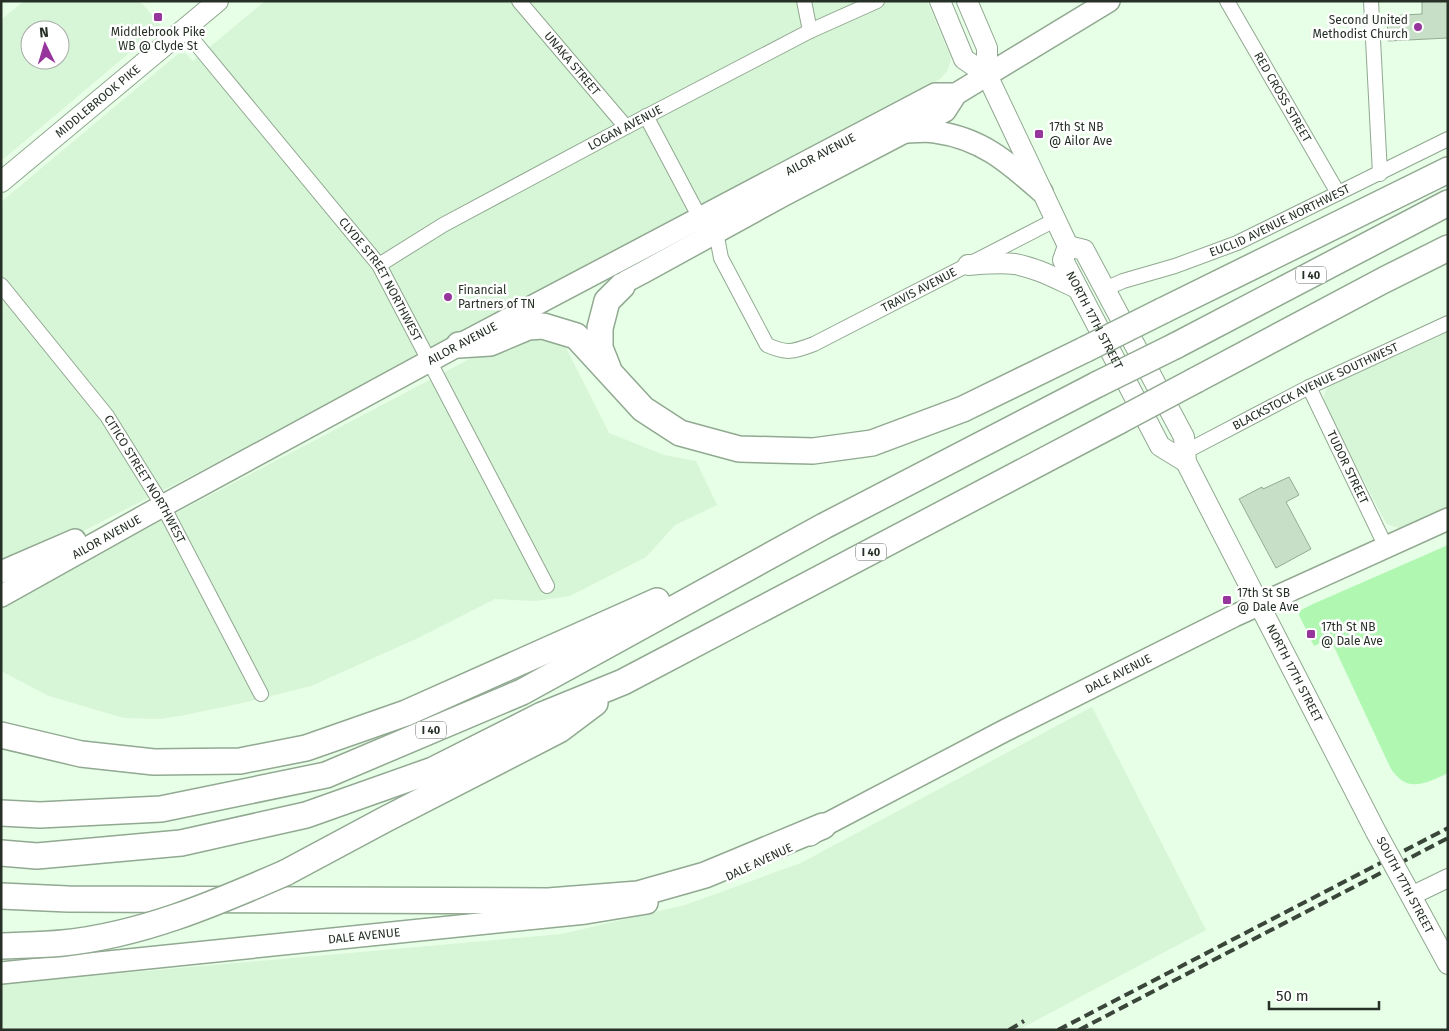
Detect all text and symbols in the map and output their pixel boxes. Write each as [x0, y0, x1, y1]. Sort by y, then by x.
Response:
marker: Middlebrook Pike WB @ Clyde St [152, 11, 164, 23]
place label: Second United Methodist Church [1312, 13, 1408, 41]
north arrow [20, 20, 70, 70]
marker: Second United Methodist Church [1412, 21, 1424, 33]
text: N [39, 24, 49, 41]
place label: Middlebrook Pike WB @ Clyde St [111, 25, 205, 53]
street label: UNAKA STREET [541, 29, 603, 99]
street label: RED CROSS STREET [1251, 50, 1314, 145]
street label: MIDDLEBROOK PIKE [53, 62, 143, 141]
street label: LOGAN AVENUE [586, 102, 665, 153]
place label: 17th St NB @ Ailor Ave [1049, 120, 1112, 148]
marker: 17th St NB @ Ailor Ave [1033, 128, 1045, 140]
street label: AILOR AVENUE [783, 130, 858, 179]
street label: EUCLID AVENUE NORTHWEST [1208, 181, 1353, 260]
street label: CLYDE STREET NORTHWEST [336, 215, 425, 344]
street label: TRAVIS AVENUE [879, 265, 959, 315]
road number: I 40 [1296, 266, 1326, 284]
street label: NORTH 17TH STREET [1063, 269, 1126, 372]
place label: Financial Partners of TN [458, 283, 535, 311]
marker: Financial Partners of TN [442, 291, 454, 303]
street label: AILOR AVENUE [425, 319, 500, 368]
street label: BLACKSTOCK AVENUE SOUTHWEST [1230, 340, 1401, 433]
street label: CITICO STREET NORTHWEST [101, 412, 188, 546]
street label: TUDOR STREET [1324, 428, 1371, 507]
street label: AILOR AVENUE [70, 512, 144, 562]
road number: I 40 [856, 544, 886, 560]
place label: 17th St SB @ Dale Ave [1237, 586, 1299, 614]
marker: 17th St SB @ Dale Ave [1221, 594, 1233, 606]
place label: 17th St NB @ Dale Ave [1321, 620, 1383, 648]
street label: NORTH 17TH STREET [1264, 622, 1326, 725]
marker: 17th St NB @ Dale Ave [1305, 628, 1317, 640]
street label: DALE AVENUE [1083, 651, 1154, 696]
road number: I 40 [416, 722, 446, 738]
street label: SOUTH 17TH STREET [1374, 834, 1437, 936]
street label: DALE AVENUE [723, 840, 795, 884]
street label: DALE AVENUE [327, 925, 401, 946]
scale bar [1269, 978, 1379, 1010]
text: 50 m [1276, 987, 1309, 1005]

